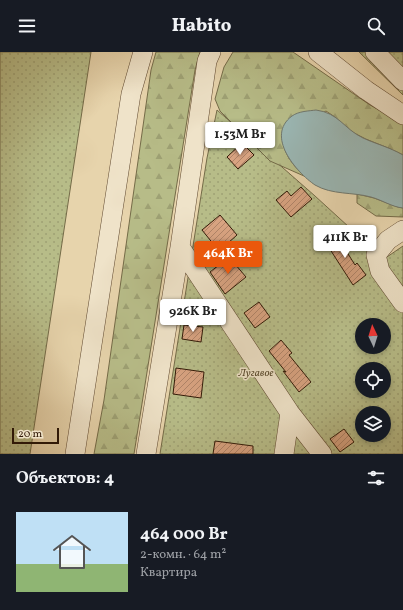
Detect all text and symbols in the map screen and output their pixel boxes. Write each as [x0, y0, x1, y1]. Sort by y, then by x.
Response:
text: Habito [172, 14, 231, 39]
icon: menu [16, 15, 38, 37]
icon: search [365, 15, 387, 37]
pin: 1.53M Br [199, 122, 281, 156]
text: 1.53M Br [214, 126, 266, 144]
pin: 411K Br [308, 225, 382, 259]
text: 411K Br [322, 229, 368, 247]
pin: 464K Br [191, 241, 265, 275]
text: 464K Br [203, 245, 253, 263]
pin: 926K Br [156, 299, 230, 333]
text: 926K Br [169, 303, 217, 321]
north arrow [355, 318, 391, 354]
map controls [355, 318, 391, 442]
button: locate [355, 362, 391, 398]
park label: Лугавое [238, 366, 273, 381]
button: layers [355, 406, 391, 442]
scale bar [12, 426, 59, 445]
text: 20 m [18, 427, 42, 442]
text: Объектов: 4 [16, 467, 114, 490]
icon: filters [365, 467, 387, 489]
text: 464 000 Br [140, 523, 228, 546]
icon: home [48, 528, 96, 576]
text: 2-комн. · 64 m² [140, 546, 226, 564]
text: Квартира [140, 564, 197, 582]

